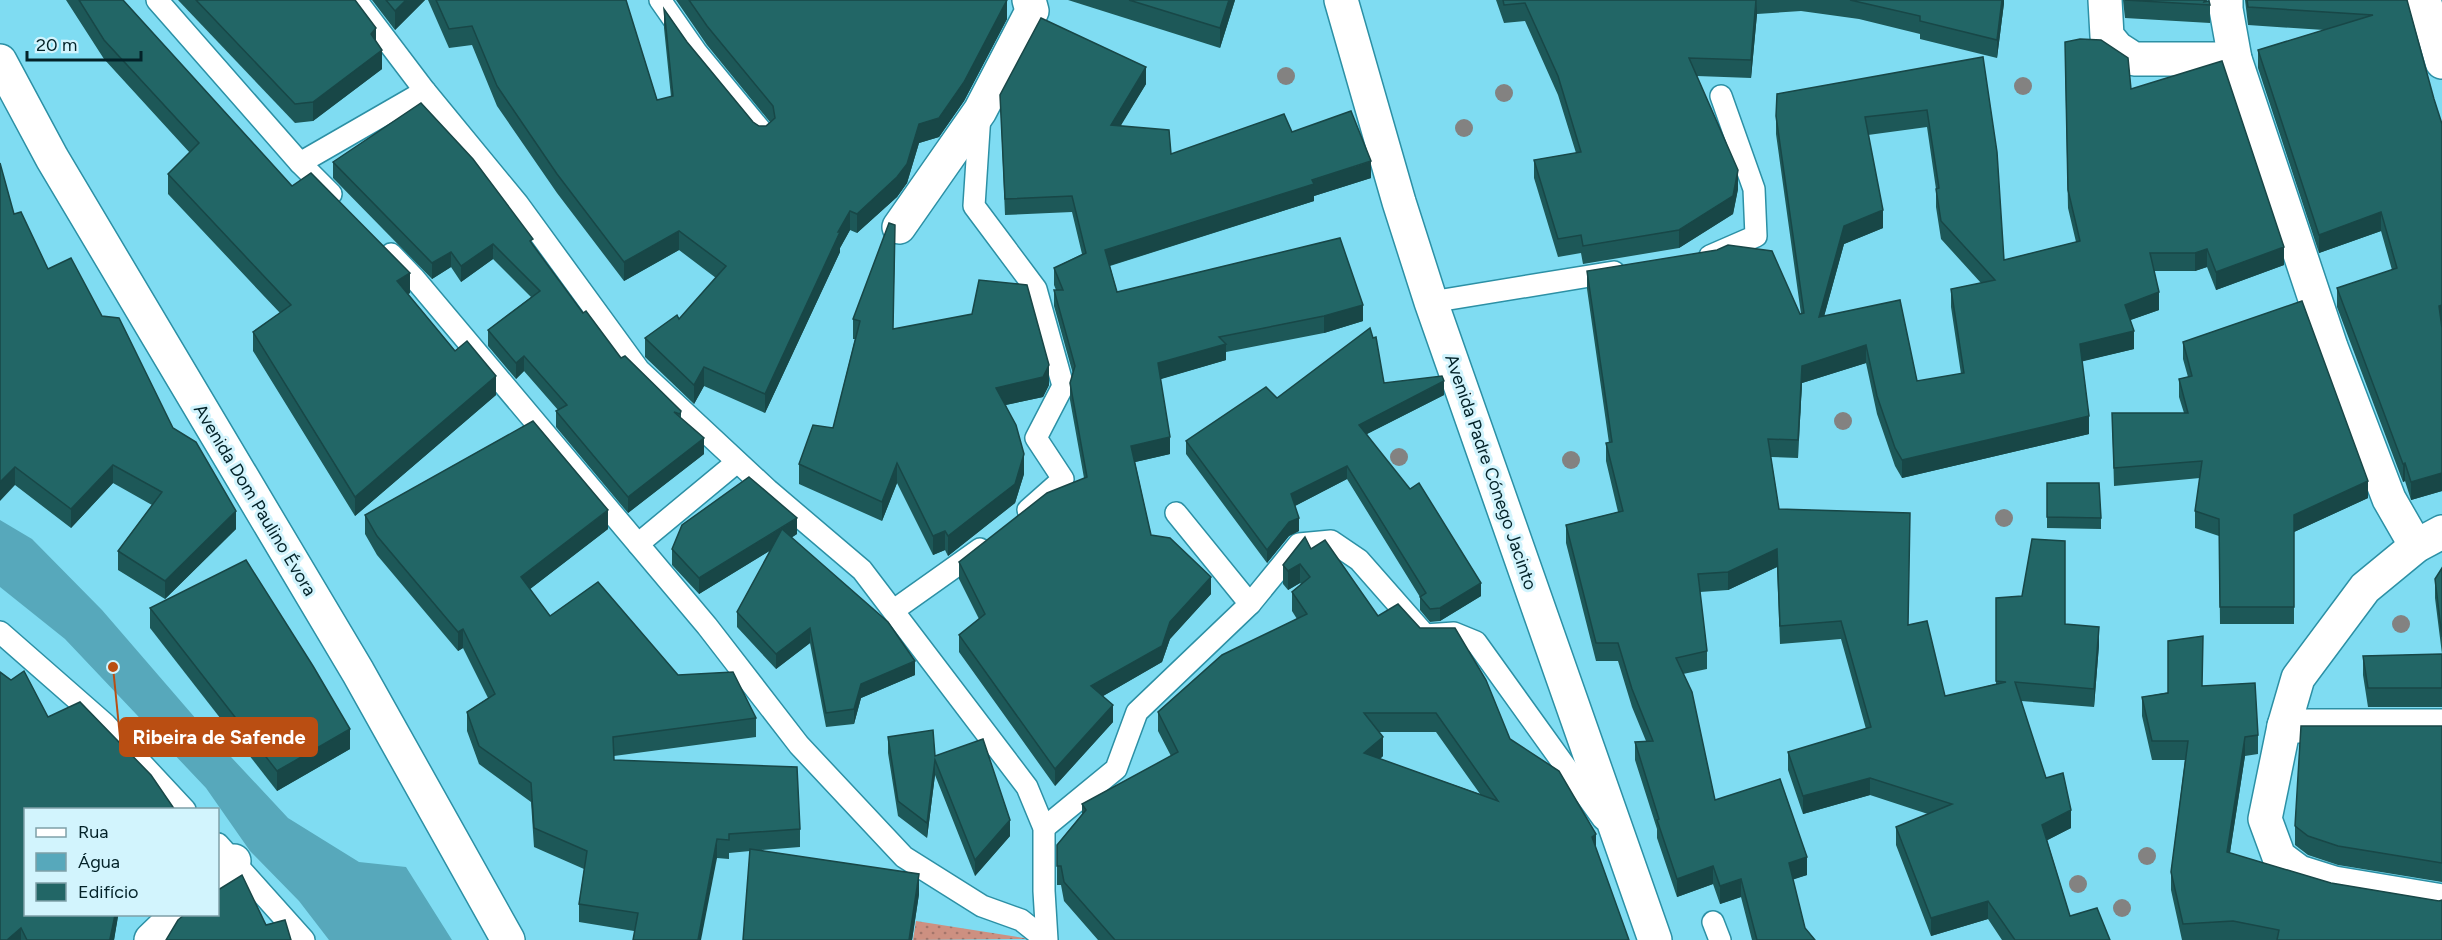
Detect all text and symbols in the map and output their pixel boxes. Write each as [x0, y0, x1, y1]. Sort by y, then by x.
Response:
scale bar [27, 24, 141, 62]
text: 20 m [36, 34, 77, 56]
street label: Avenida Padre Cónego Jacinto [1440, 351, 1542, 593]
street label: Avenida Dom Paulino Évora [189, 400, 321, 600]
callout: Ribeira de Safende [120, 718, 317, 756]
text: Ribeira de Safende [133, 725, 305, 749]
legend [24, 808, 219, 916]
text: Rua [78, 821, 109, 843]
text: Água [78, 851, 120, 873]
text: Edifício [78, 881, 139, 903]

